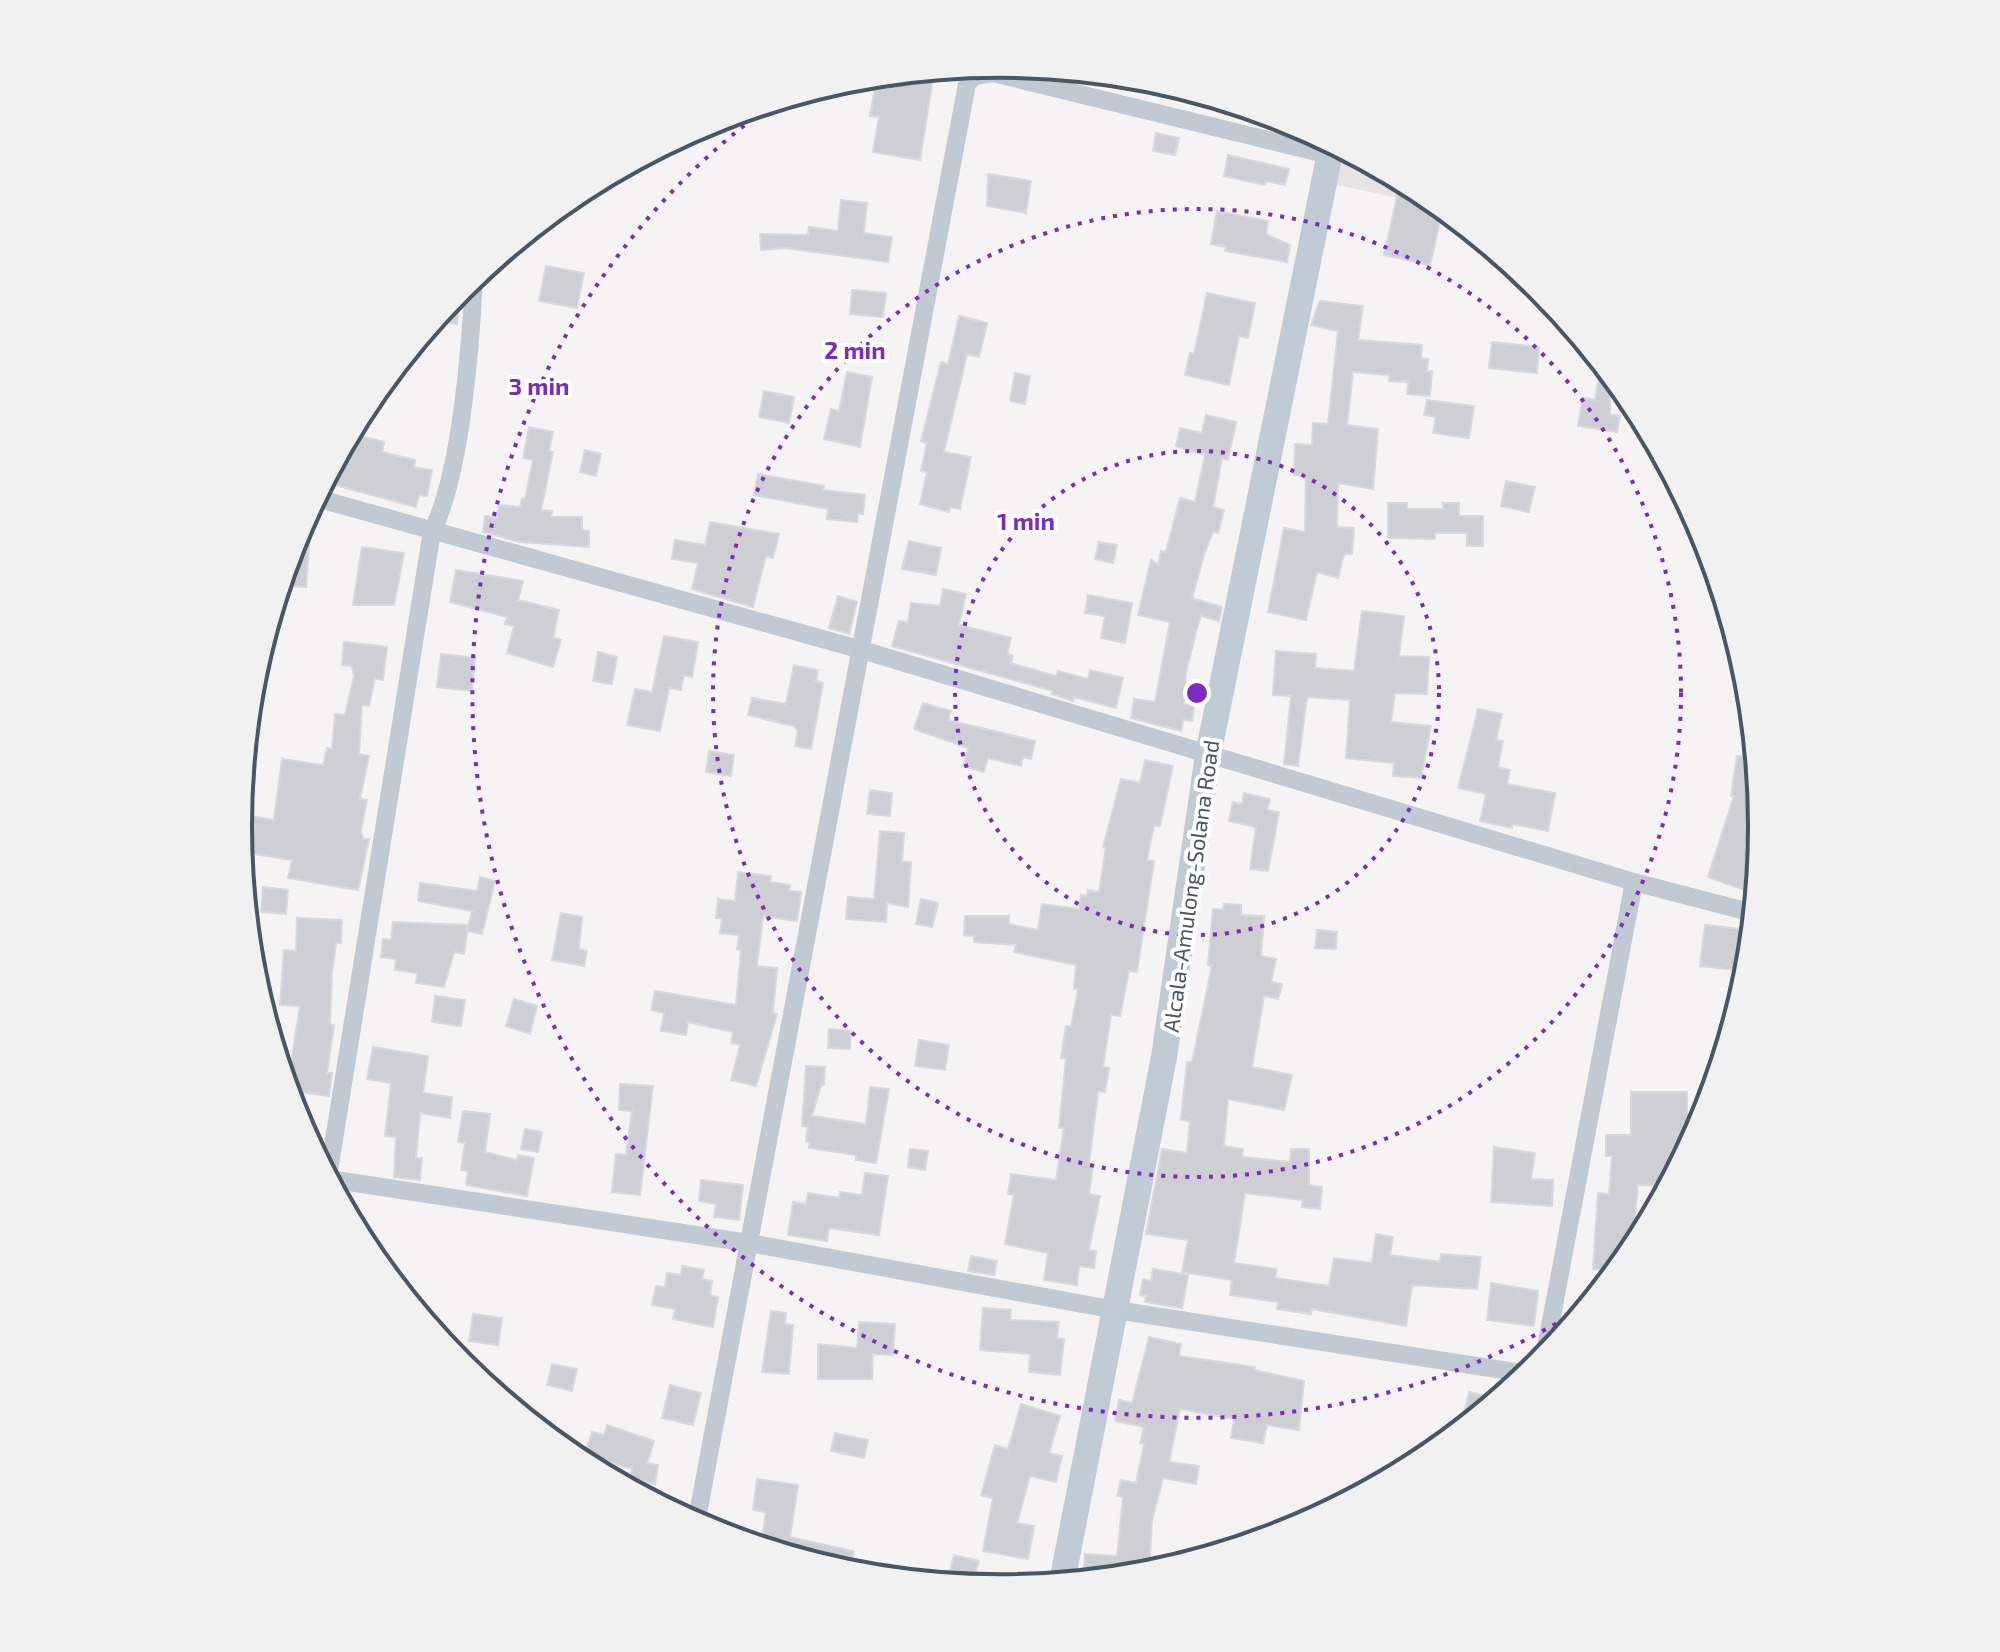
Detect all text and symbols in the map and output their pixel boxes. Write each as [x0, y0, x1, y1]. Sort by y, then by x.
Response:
text: 2 min [824, 335, 886, 364]
text: 3 min [509, 371, 569, 400]
text: 1 min [997, 506, 1055, 535]
centre of rings [1183, 679, 1211, 707]
street label: Alcala-Amulong-Solana Road [1157, 738, 1223, 1034]

